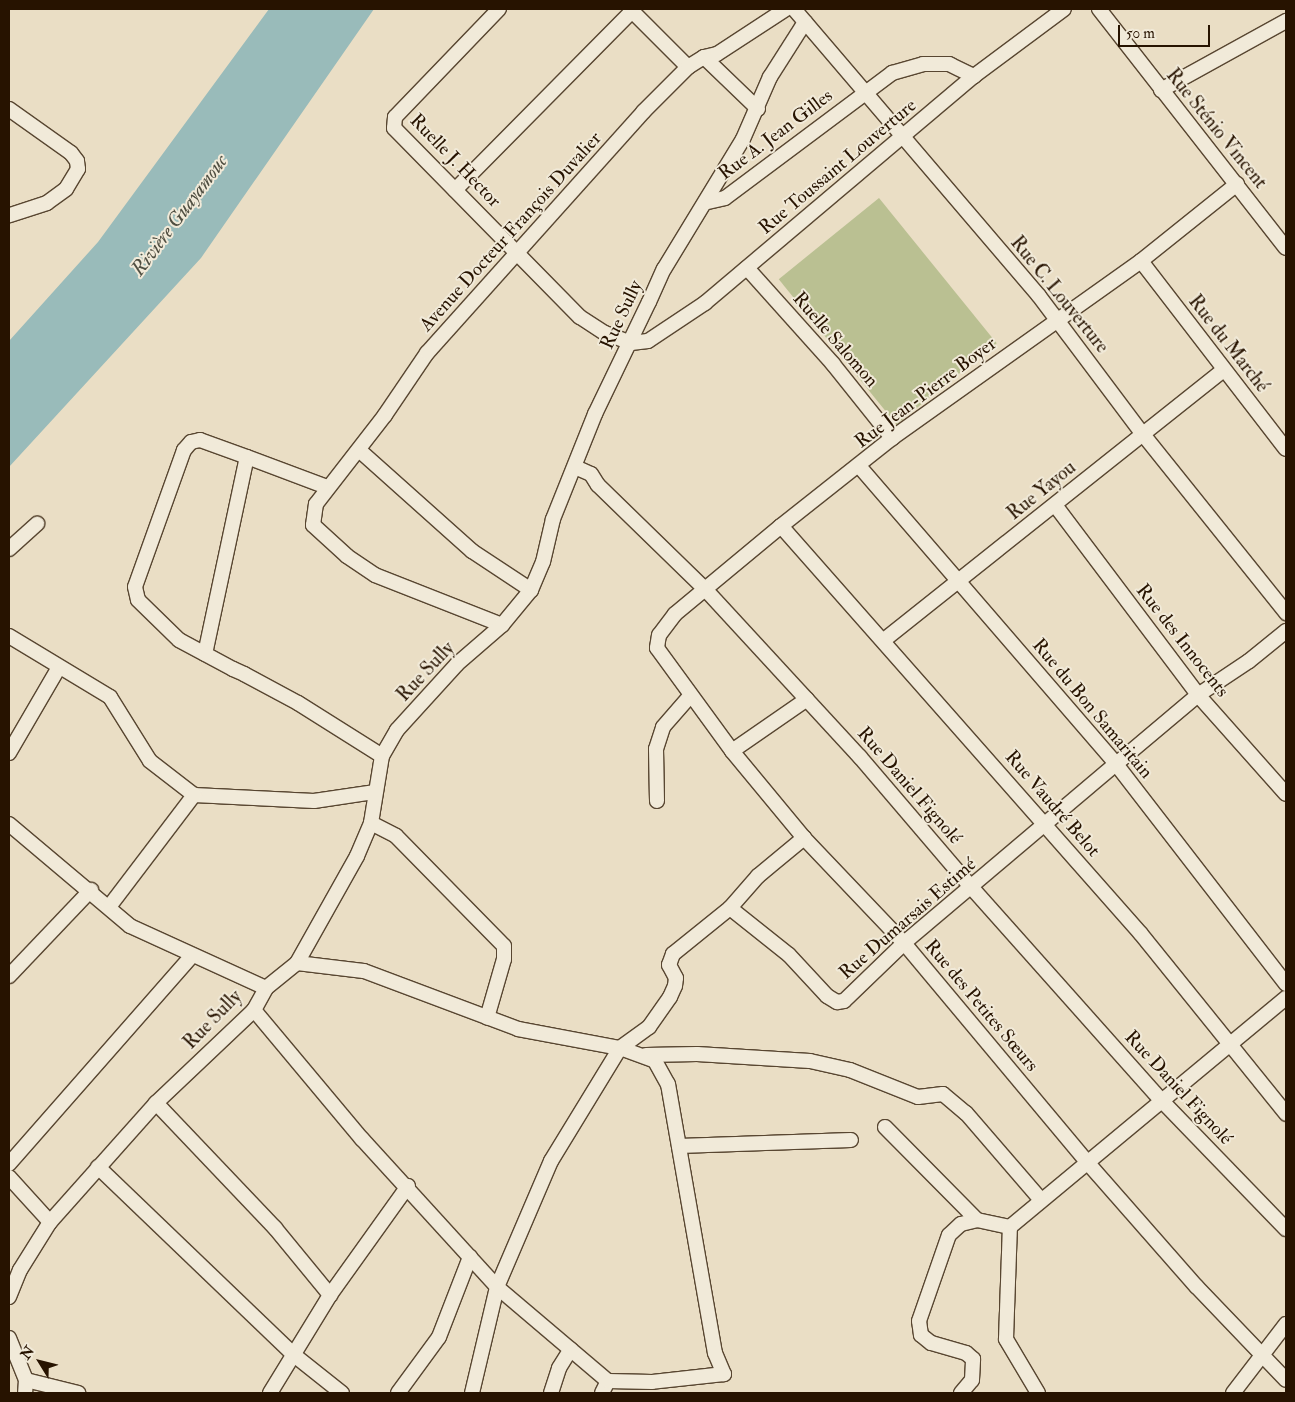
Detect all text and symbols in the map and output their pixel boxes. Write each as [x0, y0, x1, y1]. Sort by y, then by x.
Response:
scale bar [1120, 15, 1212, 47]
text: 50 m [1126, 24, 1155, 43]
street label: Rue Sténio Vincent [1161, 65, 1271, 193]
street label: Rue A. Jean Gilles [714, 85, 838, 185]
street label: Rue Toussaint Louverture [755, 95, 921, 239]
street label: Ruelle J. Hector [405, 110, 505, 212]
street label: Avenue Docteur François Duvalier [415, 127, 607, 337]
water label: Rivière Guayamouc [126, 150, 232, 280]
street label: Rue C. Louverture [1005, 232, 1113, 358]
street label: Rue Sully [596, 277, 648, 353]
street label: Ruelle Salomon [787, 288, 883, 392]
street label: Rue du Marché [1183, 291, 1273, 397]
street label: Rue Jean-Pierre Boyer [851, 332, 1001, 454]
street label: Rue Yayou [1003, 457, 1081, 525]
street label: Rue des Innocents [1131, 580, 1233, 702]
street label: Rue du Bon Samaritain [1027, 634, 1157, 784]
street label: Rue Sully [393, 637, 459, 707]
street label: Rue Daniel Fignolé [852, 723, 966, 849]
street label: Rue Vaudré Belot [1000, 746, 1104, 862]
street label: Rue Dumarsais Estimé [835, 853, 981, 985]
street label: Rue des Petites Sœurs [919, 935, 1043, 1077]
street label: Rue Sully [179, 986, 247, 1054]
street label: Rue Daniel Fignolé [1119, 1026, 1237, 1150]
north arrow [15, 1337, 65, 1387]
text: N [17, 1343, 38, 1363]

